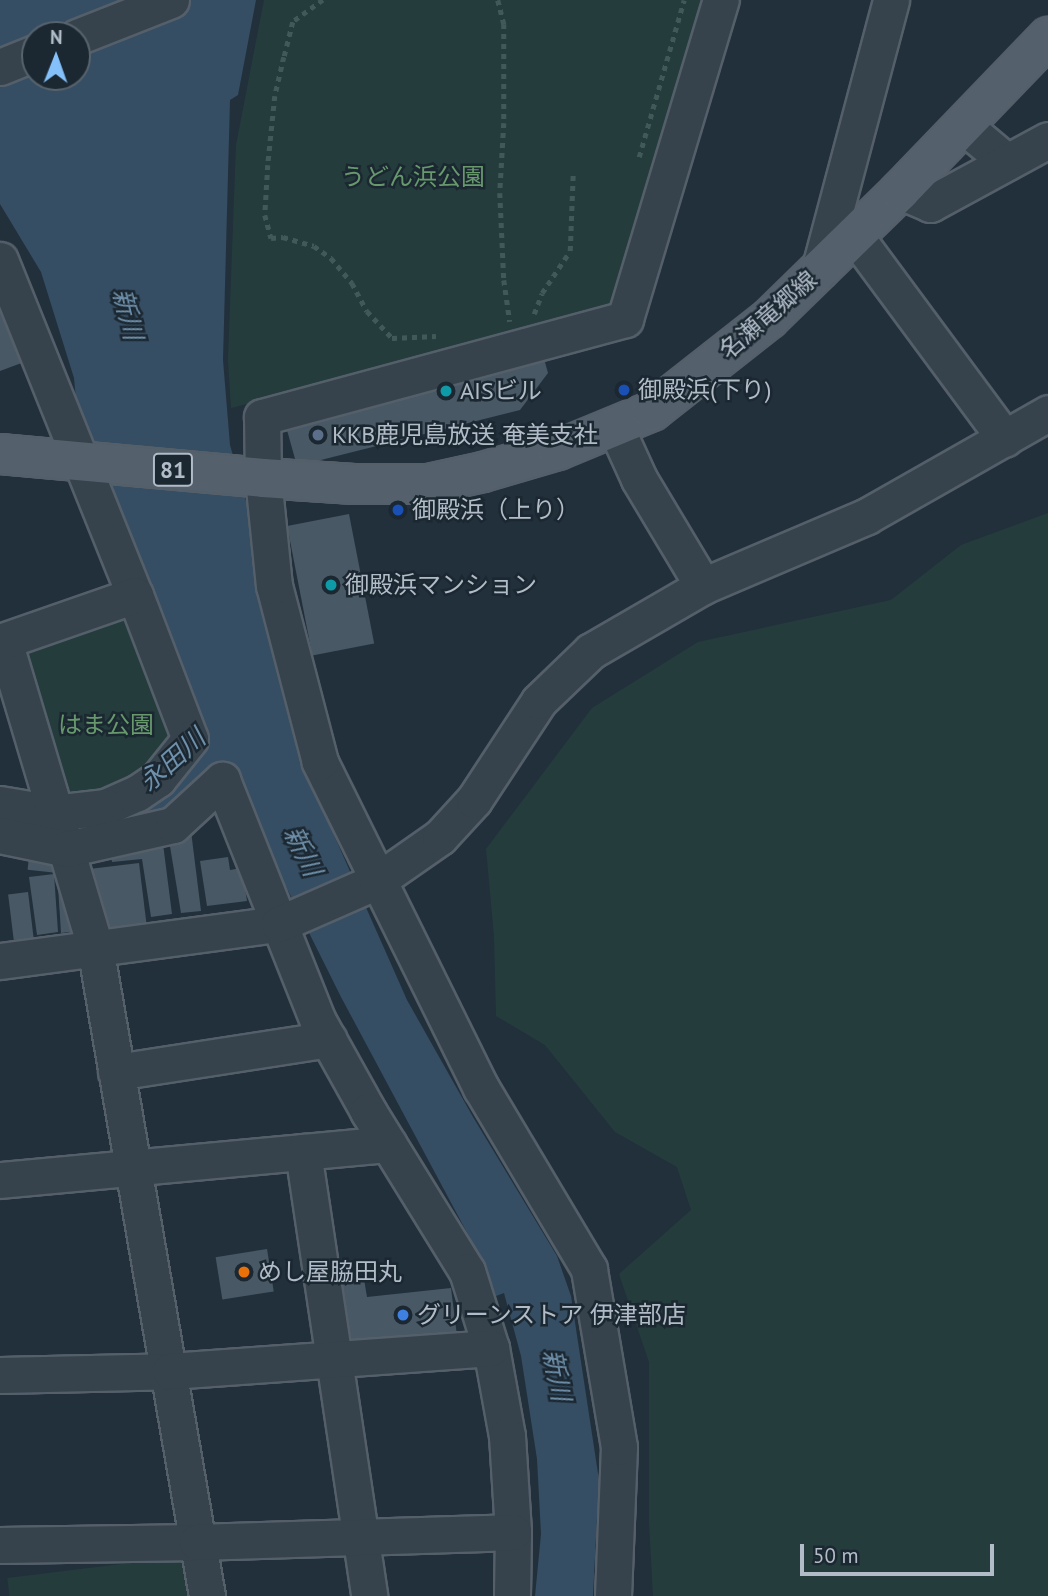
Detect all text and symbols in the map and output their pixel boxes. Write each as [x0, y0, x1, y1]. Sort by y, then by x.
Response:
north arrow [21, 21, 91, 91]
text: N [50, 25, 63, 49]
park label: うどん浜公園 [341, 163, 485, 191]
street label: 名瀬竜郷線 [713, 265, 823, 365]
water label: 新川 [107, 285, 149, 343]
place label: 御殿浜(下り) [638, 376, 771, 404]
place label: AISビル [460, 377, 542, 405]
marker: 御殿浜(下り) [616, 382, 632, 398]
marker: AISビル [438, 383, 454, 399]
place label: KKB鹿児島放送 奄美支社 [332, 421, 598, 449]
marker: KKB鹿児島放送 奄美支社 [310, 427, 326, 443]
road number: 81 [152, 450, 194, 490]
place label: 御殿浜（上り） [412, 496, 580, 524]
marker: 御殿浜（上り） [390, 502, 406, 518]
place label: 御殿浜マンション [345, 571, 537, 599]
marker: 御殿浜マンション [323, 577, 339, 593]
park label: はま公園 [58, 711, 154, 739]
water label: 永田川 [133, 722, 211, 798]
water label: 新川 [278, 821, 328, 881]
place label: めし屋脇田丸 [258, 1258, 402, 1286]
marker: めし屋脇田丸 [236, 1264, 252, 1280]
place label: グリーンストア 伊津部店 [417, 1301, 687, 1329]
marker: グリーンストア 伊津部店 [395, 1307, 411, 1323]
water label: 新川 [537, 1347, 577, 1403]
scale bar [803, 1530, 997, 1574]
text: 50 m [813, 1542, 859, 1569]

